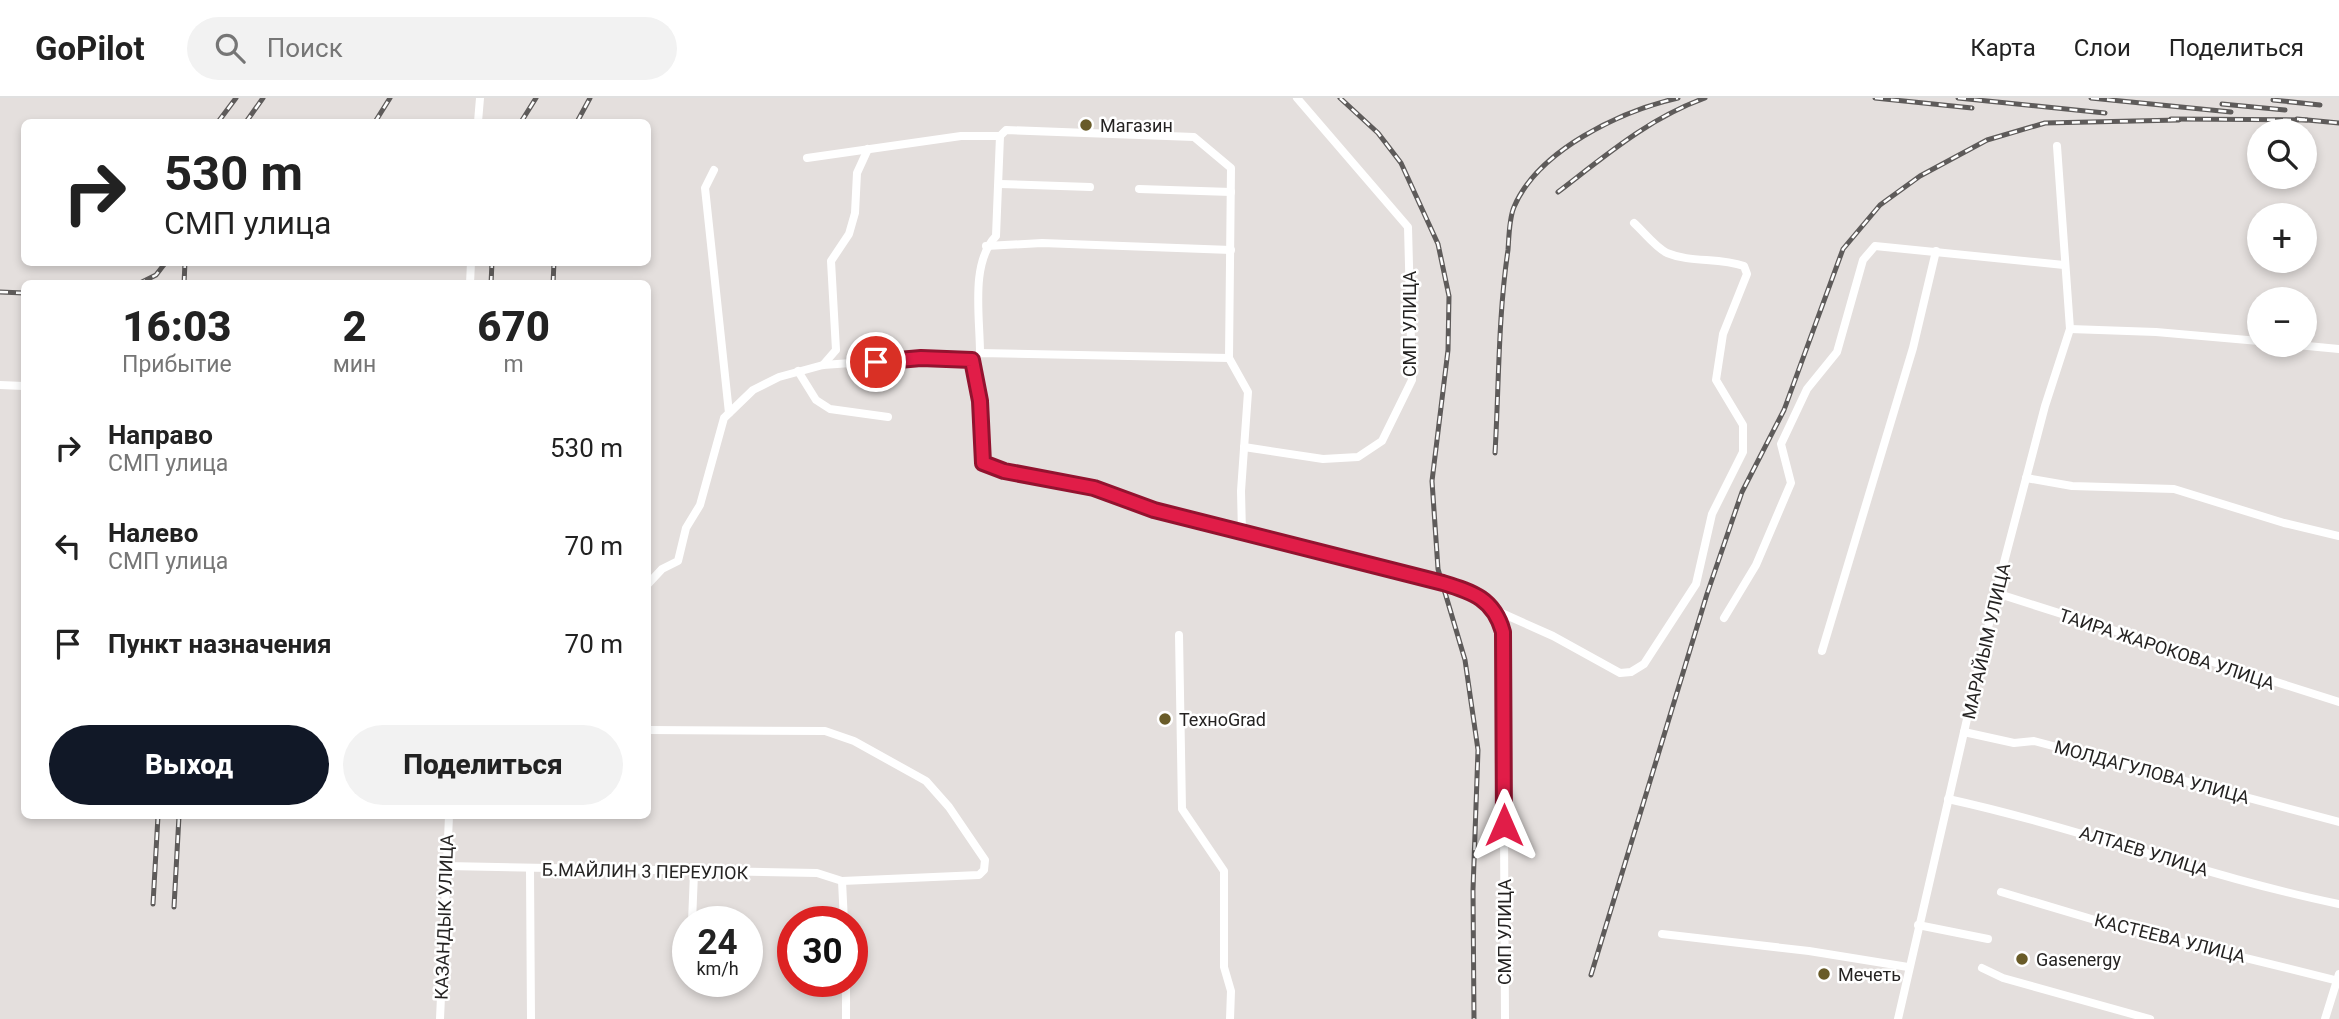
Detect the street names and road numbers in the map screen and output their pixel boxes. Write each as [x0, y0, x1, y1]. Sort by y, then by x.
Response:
street label: СМП УЛИЦА [1399, 271, 1420, 377]
street label: МАРАЙЫМ УЛИЦА [1958, 561, 2014, 721]
street label: ТАИРА ЖАРОКОВА УЛИЦА [2057, 604, 2278, 694]
street label: МОЛДАГУЛОВА УЛИЦА [2052, 736, 2252, 808]
street label: АЛТАЕВ УЛИЦА [2077, 821, 2211, 881]
street label: КАЗАНДЫК УЛИЦА [431, 834, 457, 1000]
street label: Б.МАЙЛИН 3 ПЕРЕУЛОК [542, 859, 749, 883]
street label: СМП УЛИЦА [1494, 879, 1515, 985]
street label: КАСТЕЕВА УЛИЦА [2092, 909, 2248, 967]

